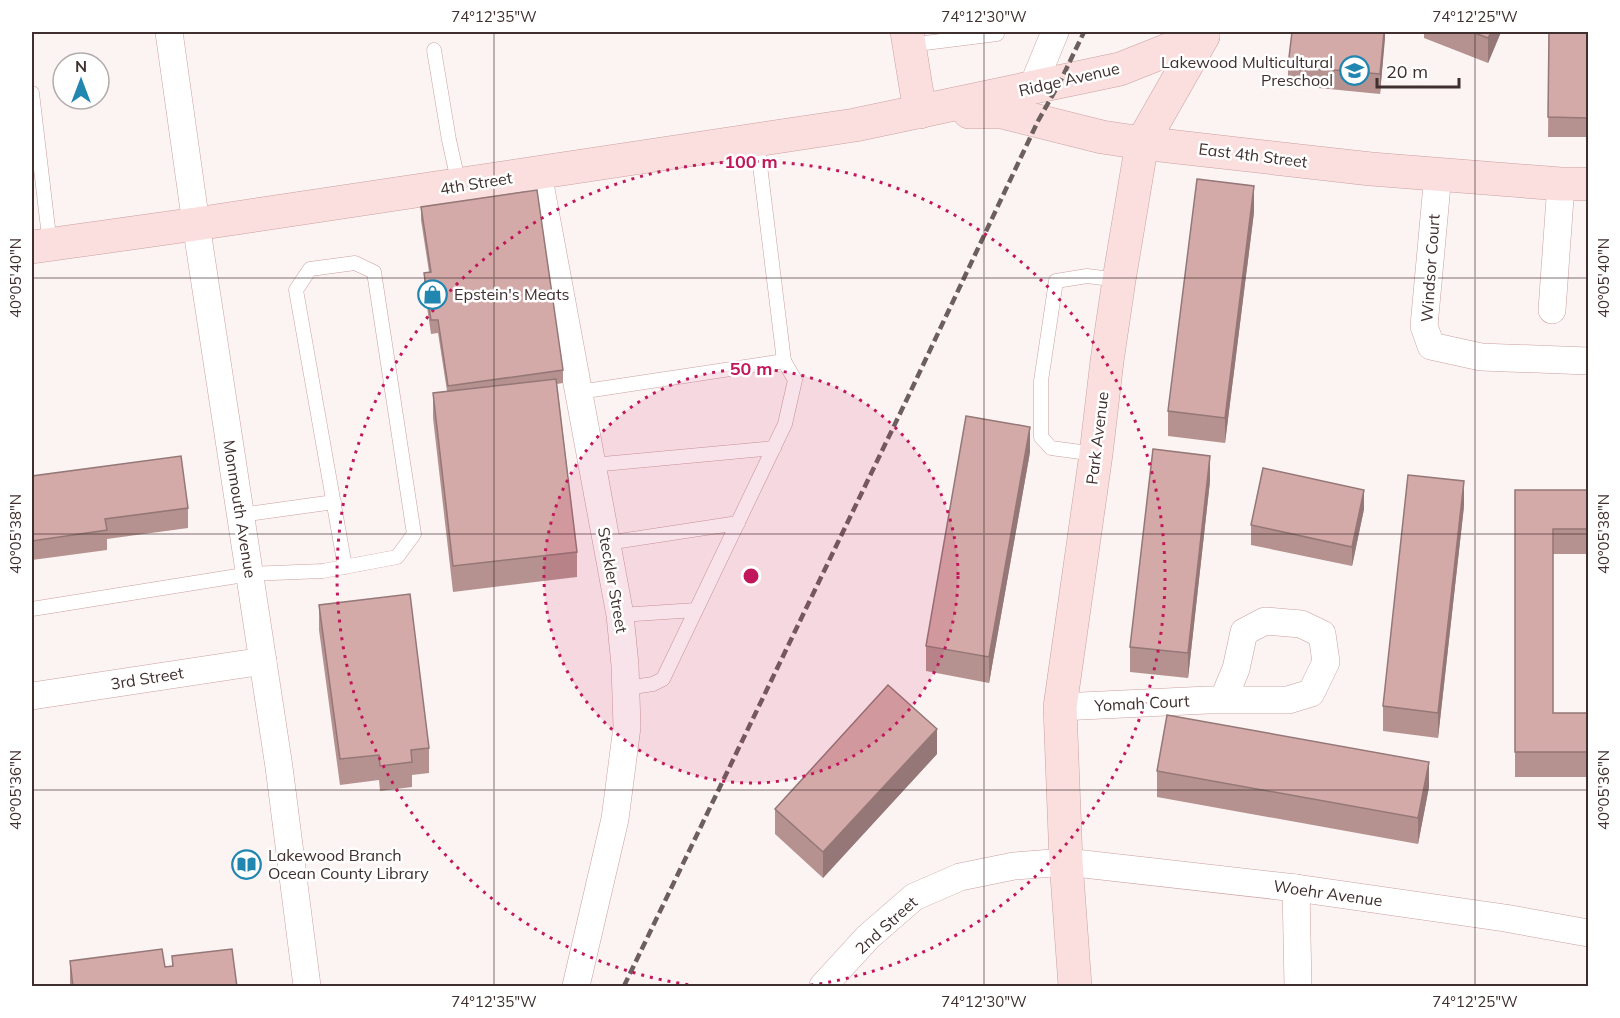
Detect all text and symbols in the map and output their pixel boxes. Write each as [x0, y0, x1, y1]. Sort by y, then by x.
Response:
text: 74°12'35"W [451, 7, 537, 26]
text: 74°12'30"W [941, 7, 1027, 26]
text: 74°12'25"W [1432, 7, 1518, 26]
north arrow [51, 51, 111, 111]
scale bar [1377, 51, 1460, 89]
place label: Lakewood Multicultural Preschool [1161, 52, 1333, 90]
school or university icon: Lakewood Multicultural Preschool [1338, 55, 1370, 87]
text: N [75, 56, 87, 76]
street label: Ridge Avenue [1017, 58, 1121, 100]
text: 20 m [1386, 60, 1428, 83]
street label: East 4th Street [1197, 138, 1309, 172]
text: 100 m [724, 150, 778, 173]
street label: 4th Street [438, 167, 514, 199]
street label: Windsor Court [1416, 213, 1444, 323]
text: 40°05'40"N [6, 238, 25, 318]
text: 40°05'40"N [1594, 238, 1613, 318]
shop icon: Epstein's Meats [417, 278, 449, 310]
place label: Epstein's Meats [454, 284, 570, 304]
text: 50 m [730, 357, 772, 380]
street label: Park Avenue [1081, 390, 1113, 486]
street label: Monmouth Avenue [219, 439, 261, 579]
text: 40°05'38"N [6, 494, 25, 574]
text: 40°05'38"N [1594, 494, 1613, 574]
street label: Steckler Street [594, 526, 632, 635]
centre of rings [741, 566, 761, 586]
street label: 3rd Street [109, 662, 185, 694]
street label: Yomah Court [1093, 690, 1191, 716]
text: 40°05'36"N [6, 750, 25, 830]
text: 40°05'36"N [1594, 750, 1613, 830]
place label: Lakewood Branch Ocean County Library [268, 845, 429, 883]
library icon: Lakewood Branch Ocean County Library [231, 848, 263, 880]
street label: Woehr Avenue [1272, 875, 1384, 911]
street label: 2nd Street [851, 892, 922, 958]
text: 74°12'35"W [451, 992, 537, 1011]
text: 74°12'30"W [941, 992, 1027, 1011]
text: 74°12'25"W [1432, 992, 1518, 1011]

